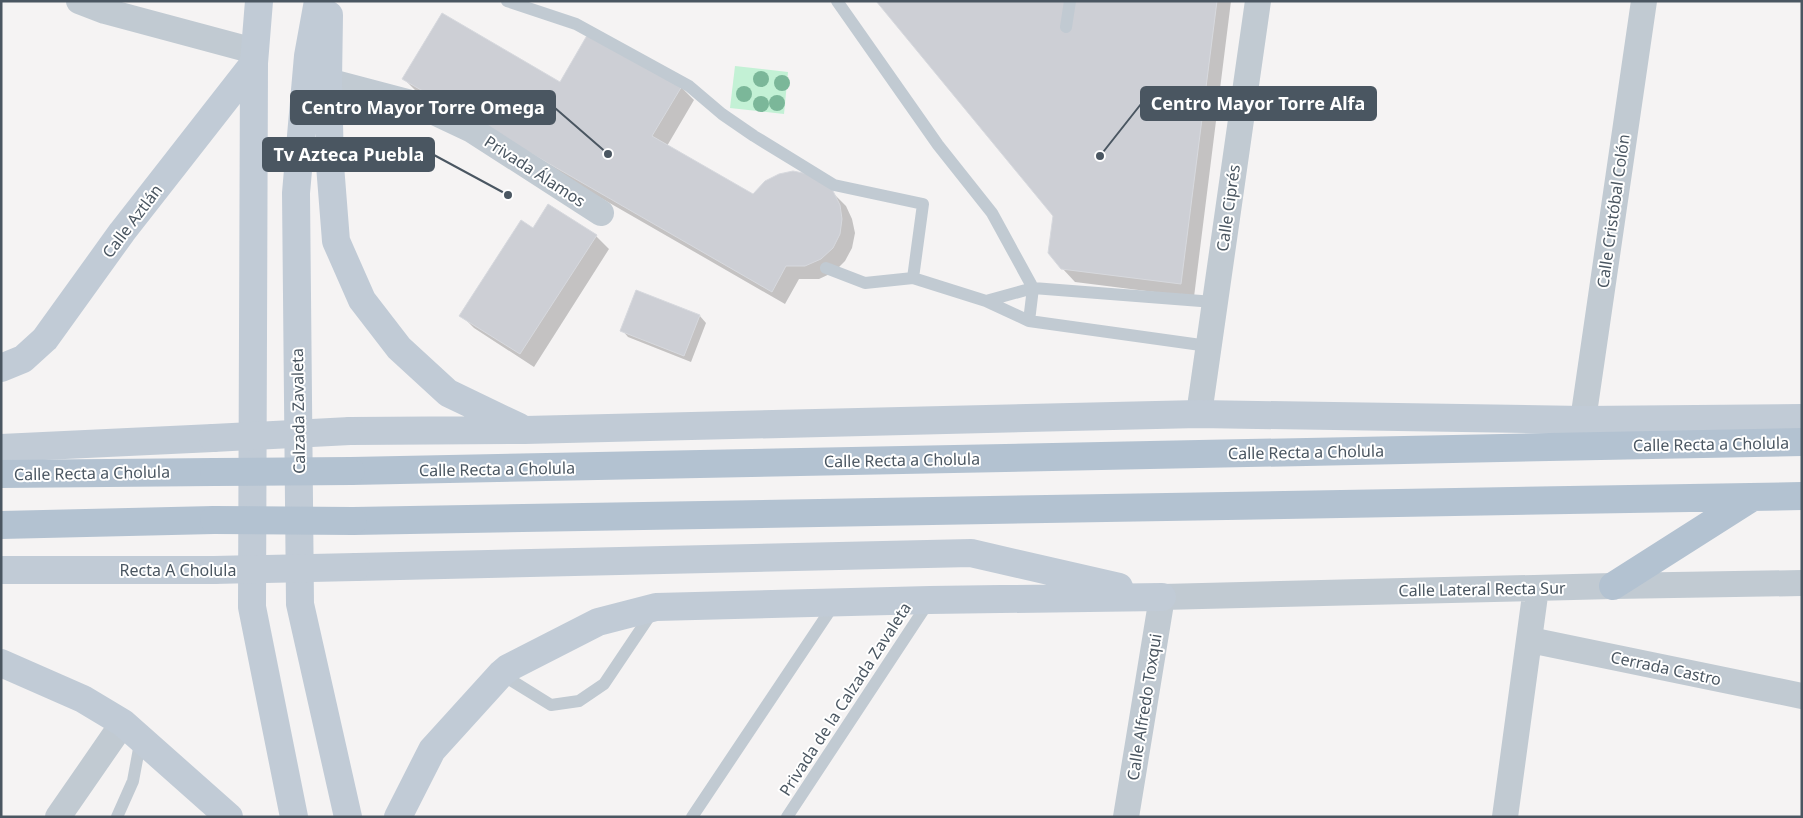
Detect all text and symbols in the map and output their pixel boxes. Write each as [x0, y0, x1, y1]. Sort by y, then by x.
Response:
callout: Centro Mayor Torre Alfa [1141, 87, 1376, 120]
callout: Centro Mayor Torre Omega [291, 91, 555, 124]
text: Centro Mayor Torre Alfa [1151, 91, 1365, 115]
text: Centro Mayor Torre Omega [301, 95, 545, 119]
street label: Privada Álamos [480, 130, 590, 212]
street label: Calle Cristóbal Colón [1591, 133, 1635, 289]
callout: Tv Azteca Puebla [263, 138, 434, 171]
text: Tv Azteca Puebla [274, 142, 424, 166]
street label: Calle Ciprés [1211, 163, 1245, 253]
street label: Calle Aztlán [97, 180, 167, 262]
street label: Calzada Zavaleta [286, 348, 310, 474]
street label: Calle Recta a Cholula [1633, 432, 1789, 456]
street label: Calle Recta a Cholula [1228, 440, 1384, 464]
street label: Calle Recta a Cholula [824, 448, 980, 472]
street label: Calle Recta a Cholula [419, 457, 575, 481]
street label: Calle Recta a Cholula [14, 461, 170, 485]
street label: Recta A Cholula [120, 559, 236, 581]
street label: Calle Lateral Recta Sur [1398, 577, 1566, 601]
street label: Privada de la Calzada Zavaleta [774, 598, 916, 800]
street label: Calle Alfredo Toxqui [1122, 632, 1166, 782]
street label: Cerrada Castro [1609, 646, 1723, 690]

